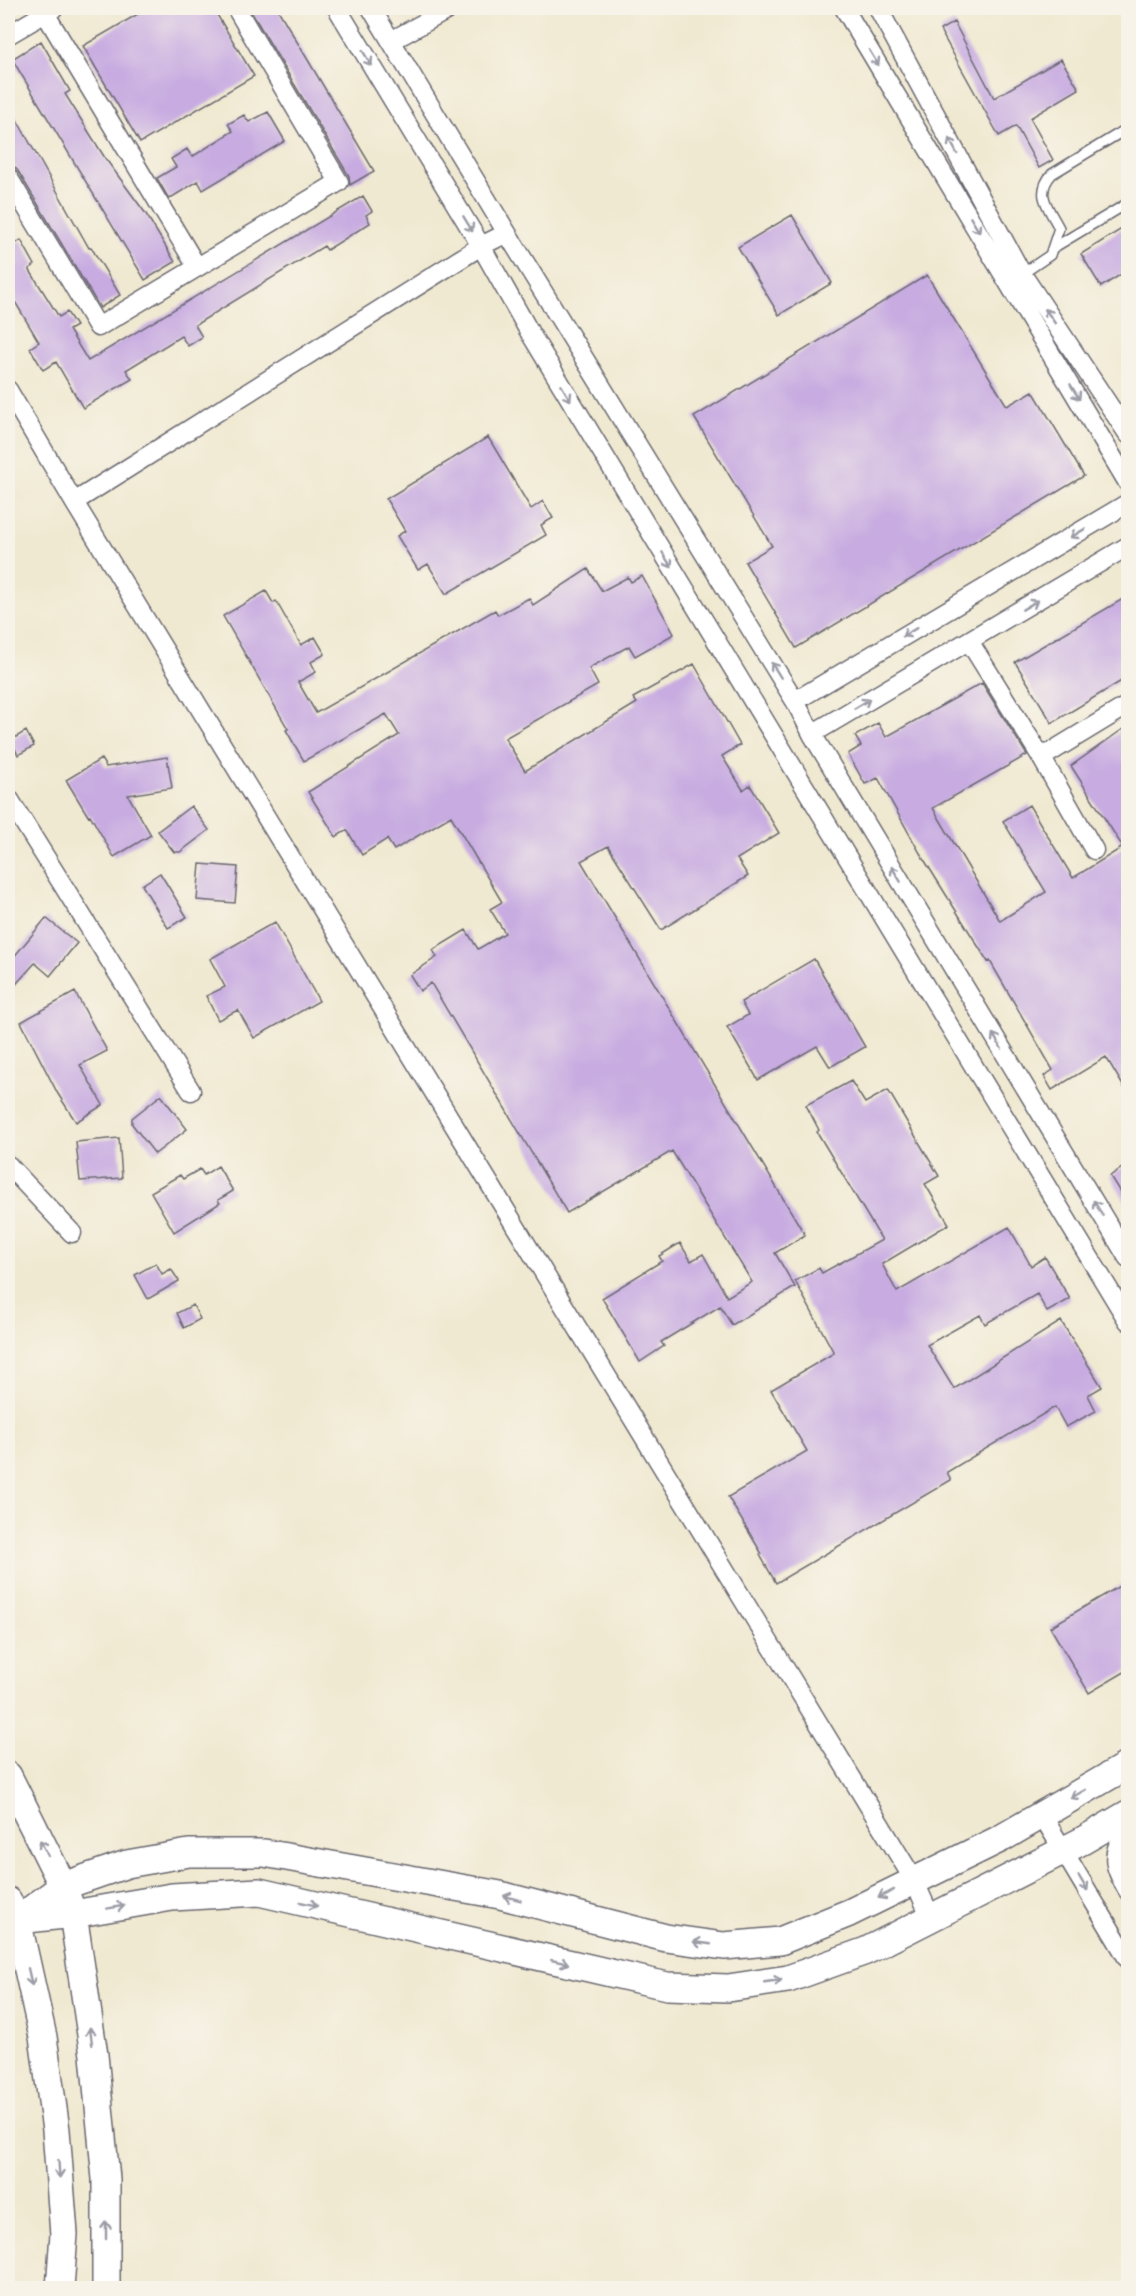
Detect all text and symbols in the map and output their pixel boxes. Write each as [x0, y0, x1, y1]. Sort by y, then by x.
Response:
one-way arrow [362, 49, 374, 66]
one-way arrow [869, 49, 881, 66]
one-way arrow [947, 138, 958, 156]
one-way arrow [462, 216, 475, 233]
one-way arrow [969, 216, 981, 233]
one-way arrow [1043, 307, 1056, 324]
one-way arrow [1069, 383, 1081, 400]
one-way arrow [560, 384, 572, 401]
one-way arrow [1070, 527, 1087, 539]
one-way arrow [661, 551, 673, 568]
one-way arrow [1021, 598, 1038, 610]
one-way arrow [902, 627, 919, 639]
one-way arrow [769, 662, 781, 679]
one-way arrow [853, 698, 870, 710]
one-way arrow [890, 866, 902, 883]
one-way arrow [991, 1033, 1003, 1050]
one-way arrow [1092, 1199, 1105, 1216]
one-way arrow [1070, 1789, 1087, 1801]
one-way arrow [38, 1840, 49, 1858]
one-way arrow [1077, 1874, 1089, 1891]
one-way arrow [878, 1889, 896, 1900]
one-way arrow [503, 1891, 522, 1903]
one-way arrow [299, 1899, 318, 1911]
one-way arrow [106, 1901, 126, 1912]
one-way arrow [692, 1937, 712, 1948]
one-way arrow [551, 1956, 570, 1968]
one-way arrow [24, 1967, 36, 1986]
one-way arrow [763, 1976, 783, 1987]
one-way arrow [86, 2026, 97, 2046]
one-way arrow [54, 2159, 65, 2179]
one-way arrow [100, 2221, 112, 2241]

